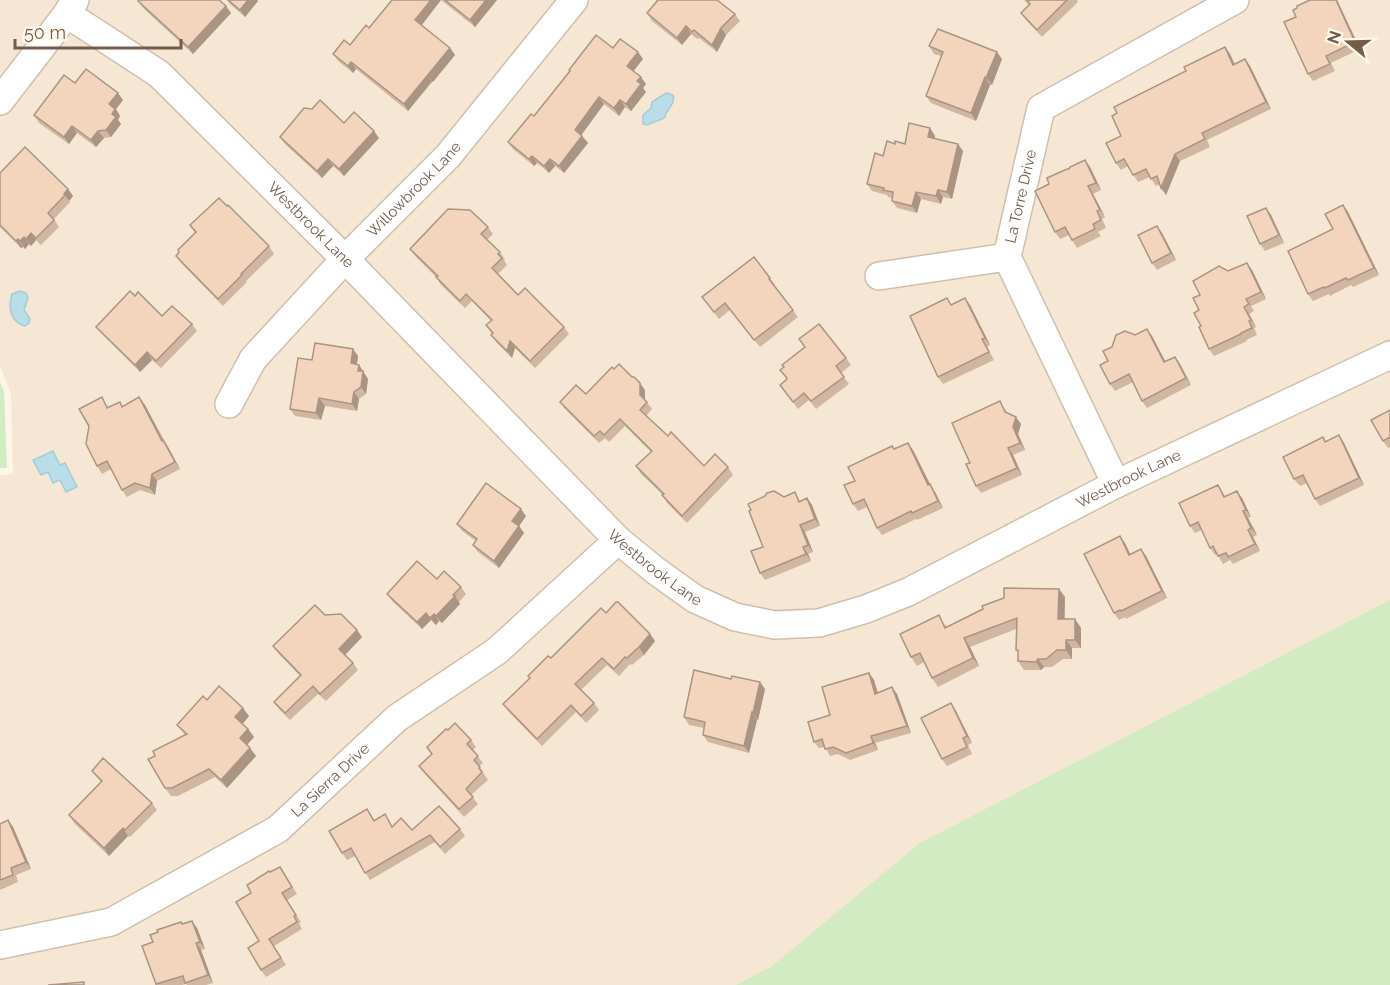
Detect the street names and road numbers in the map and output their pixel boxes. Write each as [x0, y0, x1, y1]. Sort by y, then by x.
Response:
street label: Willowbrook Lane [363, 138, 465, 241]
street label: La Torre Drive [1001, 148, 1040, 245]
street label: Westbrook Lane [264, 178, 358, 272]
street label: Westbrook Lane [1073, 446, 1184, 512]
street label: Westbrook Lane [604, 526, 704, 610]
street label: La Sierra Drive [287, 739, 373, 821]

